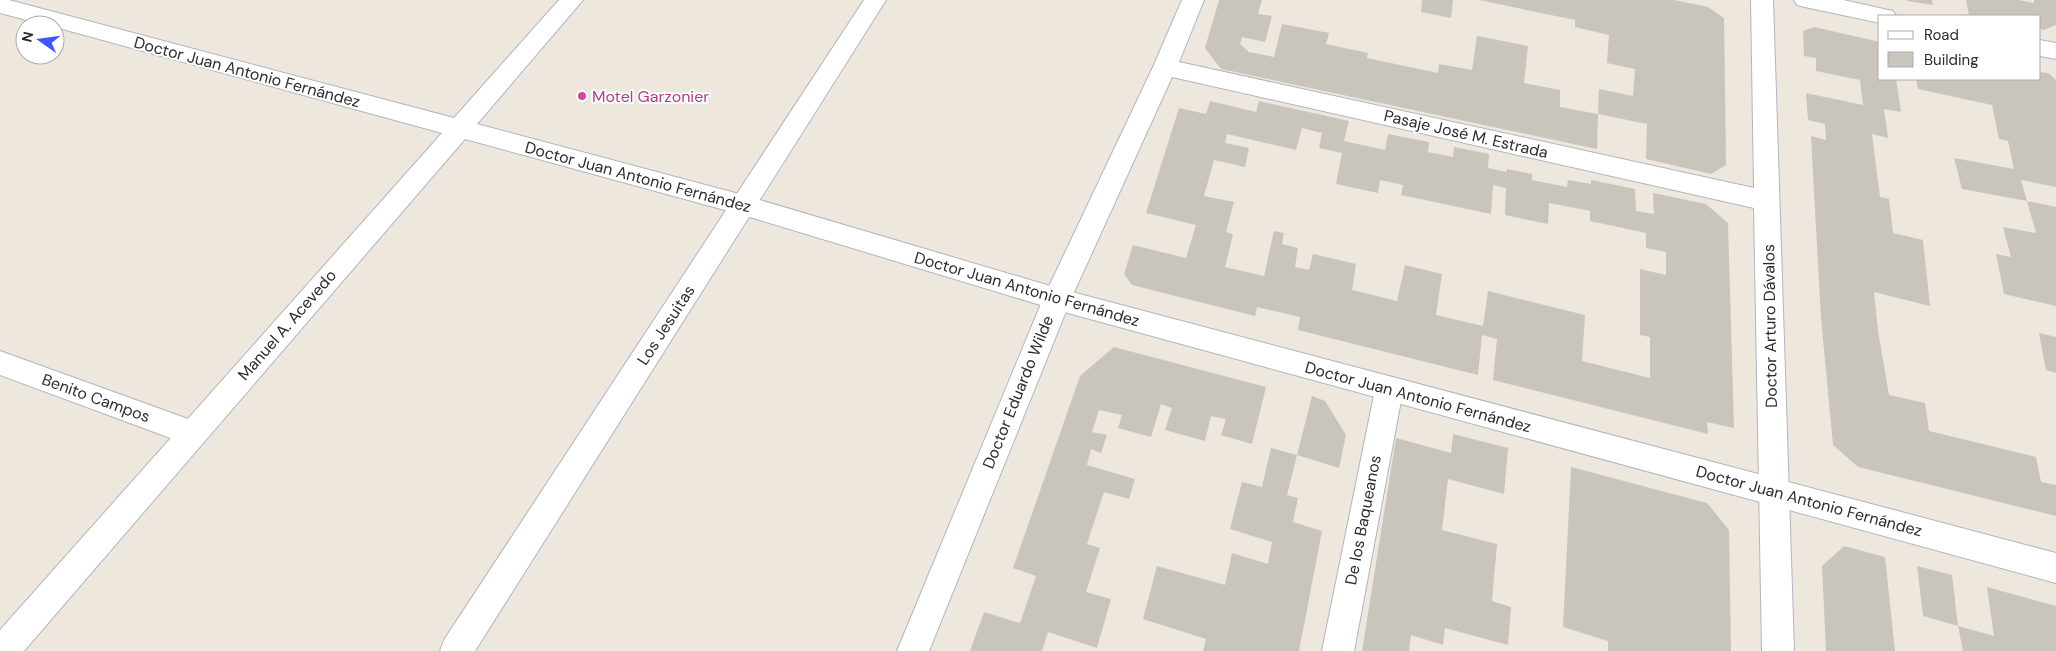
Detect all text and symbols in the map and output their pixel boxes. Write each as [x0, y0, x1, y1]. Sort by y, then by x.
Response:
north arrow [15, 15, 65, 65]
legend [1878, 15, 2041, 80]
text: Road [1924, 25, 1959, 45]
text: N [17, 30, 37, 44]
street label: Doctor Juan Antonio Fernández [132, 32, 362, 112]
text: Building [1924, 50, 1979, 70]
place label: Motel Garzonier [592, 86, 709, 107]
marker: Motel Garzonier [576, 90, 588, 102]
street label: Pasaje José M. Estrada [1382, 105, 1550, 163]
street label: Doctor Juan Antonio Fernández [523, 137, 753, 217]
street label: Doctor Arturo Dávalos [1758, 244, 1782, 408]
street label: Doctor Juan Antonio Fernández [912, 247, 1142, 331]
street label: Manuel A. Acevedo [233, 265, 341, 385]
street label: Los Jesuitas [632, 281, 700, 369]
street label: Doctor Eduardo Wilde [978, 312, 1058, 472]
street label: Doctor Juan Antonio Fernández [1303, 357, 1533, 437]
street label: Benito Campos [39, 369, 153, 427]
street label: De los Baqueanos [1340, 453, 1386, 587]
street label: Doctor Juan Antonio Fernández [1694, 461, 1924, 541]

